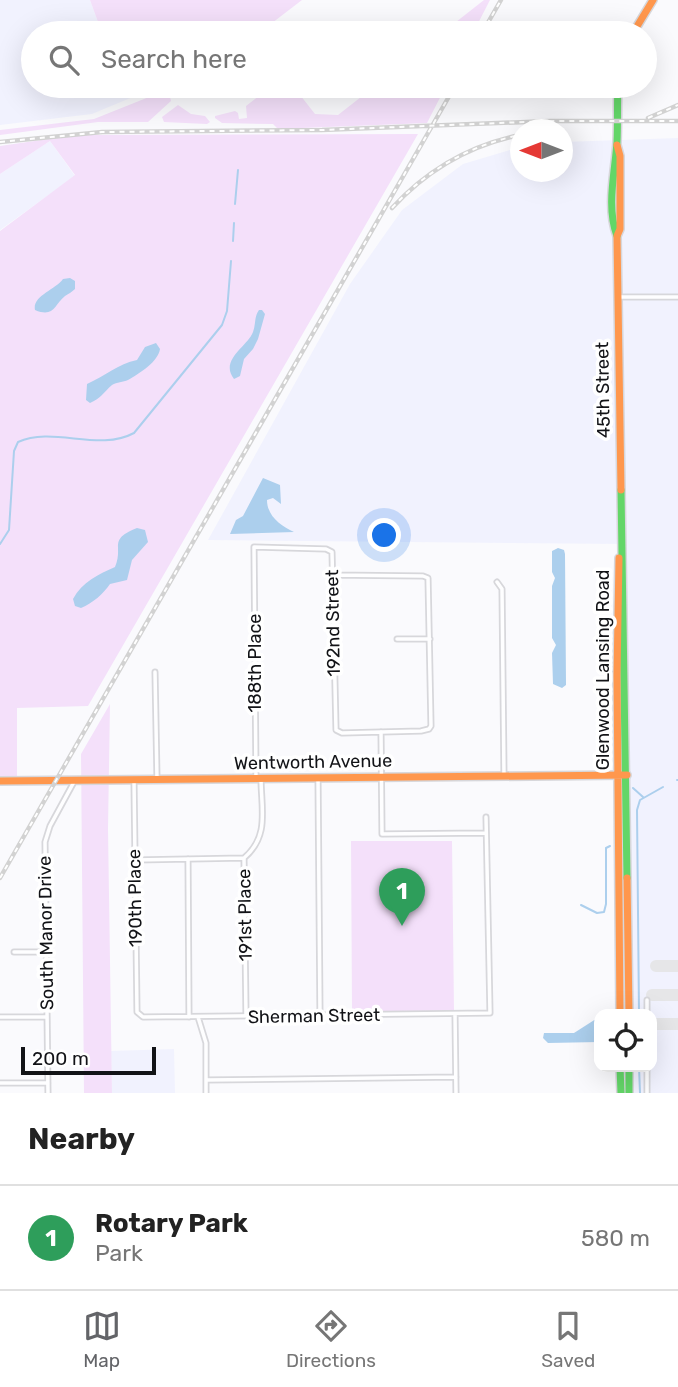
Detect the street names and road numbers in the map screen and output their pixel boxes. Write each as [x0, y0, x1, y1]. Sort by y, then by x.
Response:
street label: 45th Street [591, 342, 615, 438]
street label: 192nd Street [321, 569, 345, 677]
street label: Glenwood Lansing Road [592, 570, 614, 770]
street label: 188th Place [244, 614, 266, 712]
street label: Wentworth Avenue [234, 750, 392, 774]
street label: 190th Place [123, 849, 147, 947]
street label: South Manor Drive [34, 856, 58, 1010]
street label: 191st Place [233, 869, 257, 961]
street label: Sherman Street [248, 1004, 380, 1028]

